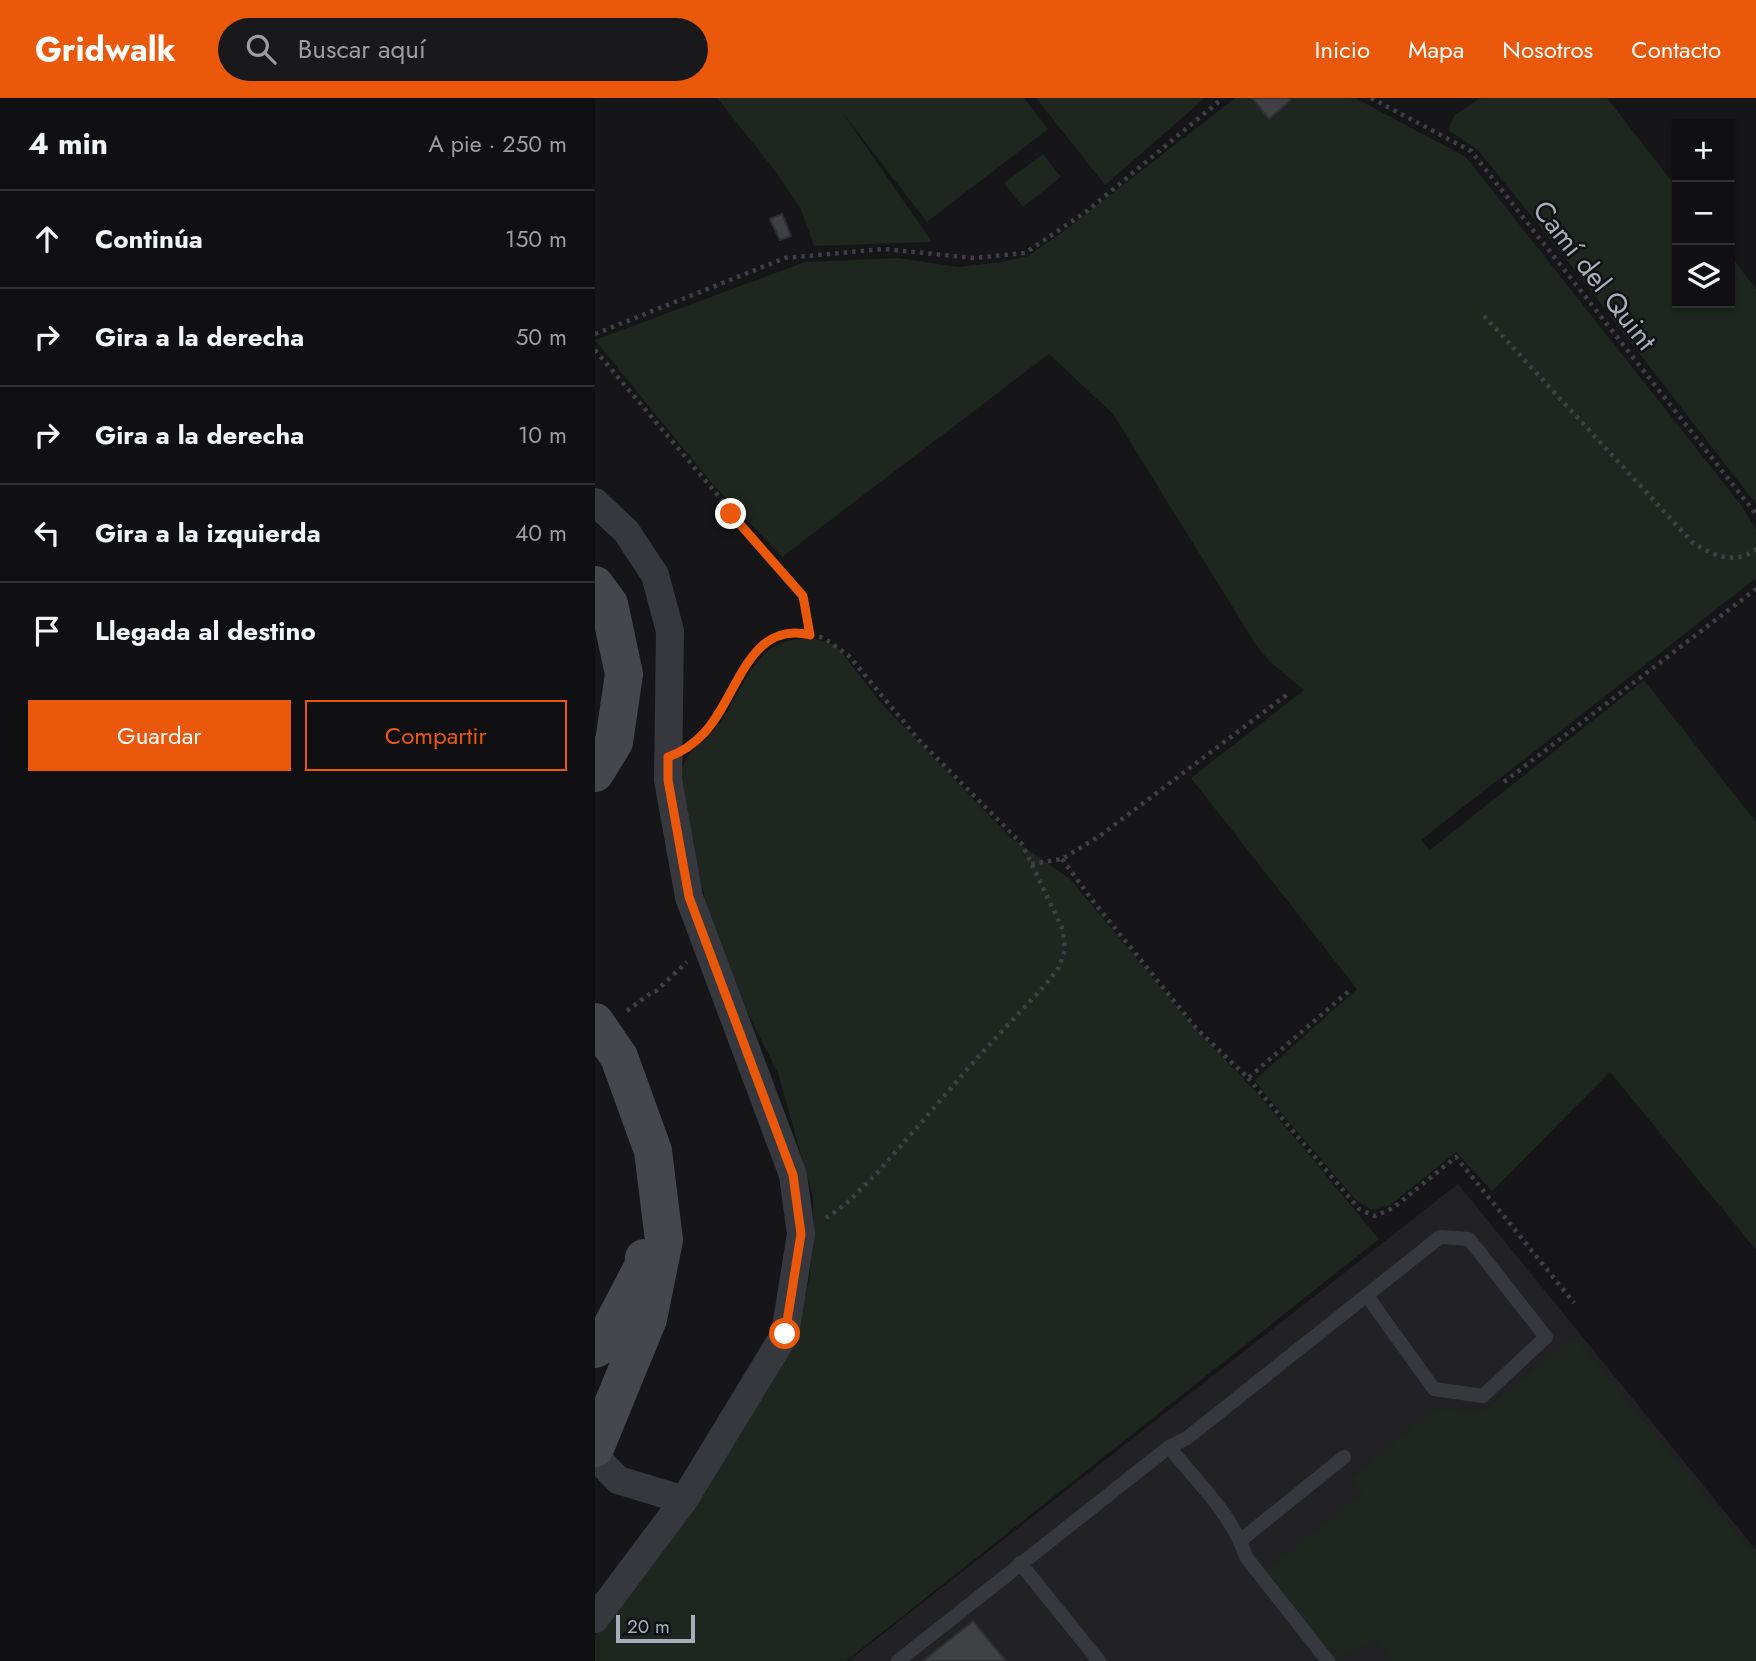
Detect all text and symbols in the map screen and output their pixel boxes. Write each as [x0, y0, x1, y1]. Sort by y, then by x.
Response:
search box [218, 18, 708, 81]
text: Gridwalk [35, 26, 176, 73]
icon: search [242, 30, 280, 68]
text: Buscar aquí [298, 30, 426, 68]
text: Inicio [1315, 32, 1370, 67]
text: Mapa [1408, 32, 1464, 67]
text: Nosotros [1502, 32, 1593, 67]
text: Contacto [1631, 32, 1721, 67]
map controls [1672, 119, 1735, 308]
button: + [1672, 119, 1735, 182]
text: 4 min [28, 122, 108, 165]
text: A pie · 250 m [429, 127, 567, 161]
button: − [1672, 182, 1735, 245]
street label: Camí del Quint [1523, 191, 1667, 359]
icon: ahead [28, 220, 66, 258]
text: Continúa [95, 220, 203, 258]
text: 150 m [505, 222, 567, 256]
button: layers [1672, 245, 1735, 308]
icon: right [28, 318, 66, 356]
text: Gira a la derecha [95, 318, 304, 356]
text: 50 m [515, 320, 567, 354]
icon: right [28, 416, 66, 454]
text: Gira a la derecha [95, 416, 304, 454]
text: 10 m [518, 418, 567, 452]
route end [715, 498, 746, 529]
icon: left [28, 514, 66, 552]
text: Gira a la izquierda [95, 514, 321, 552]
text: 40 m [515, 516, 567, 550]
icon: arrive [28, 612, 66, 650]
text: Llegada al destino [95, 612, 316, 650]
button: Guardar [28, 700, 291, 771]
button: Compartir [305, 700, 567, 771]
route start [769, 1318, 800, 1349]
scale bar [616, 1612, 695, 1644]
text: 20 m [627, 1613, 670, 1640]

